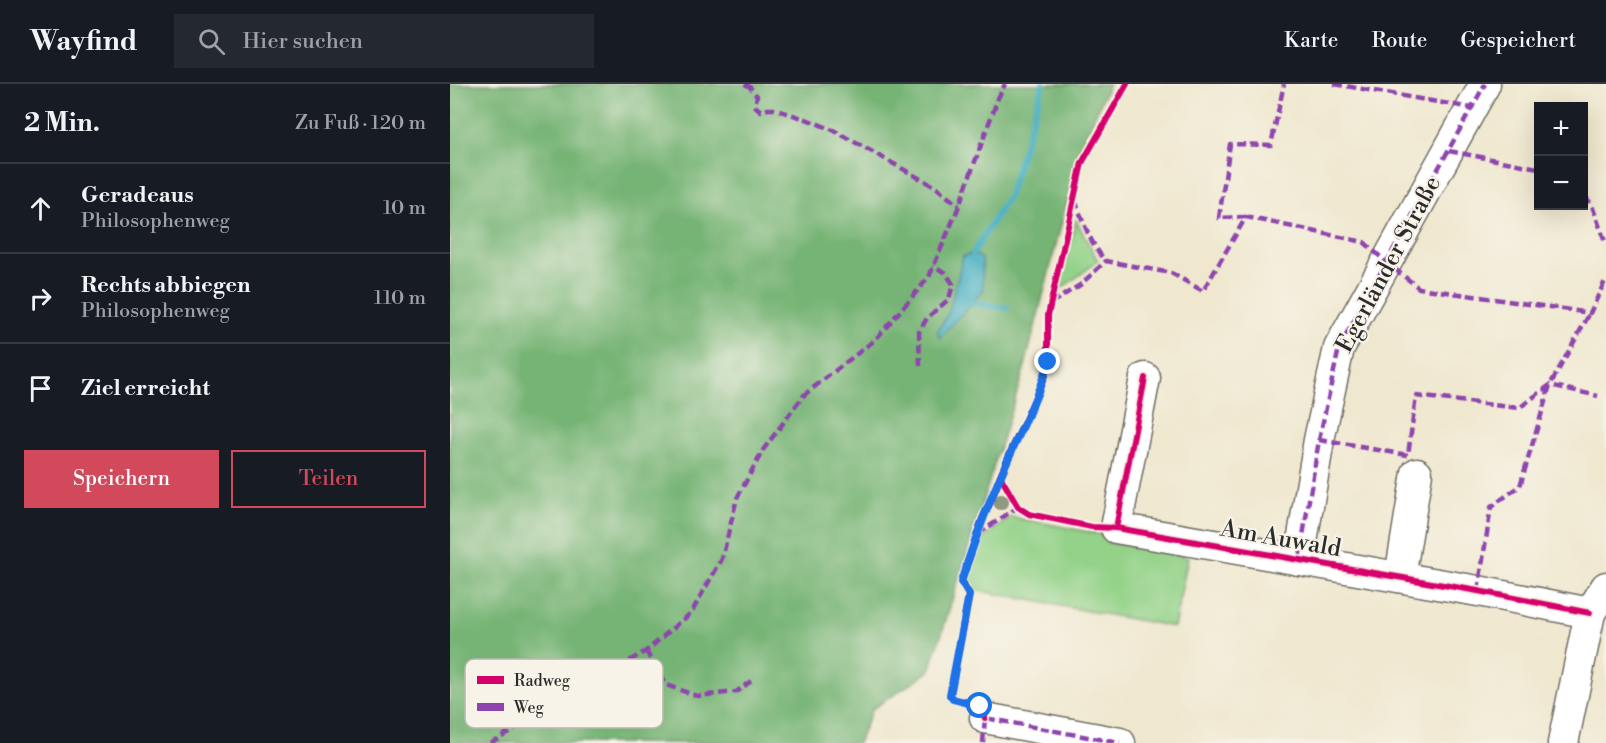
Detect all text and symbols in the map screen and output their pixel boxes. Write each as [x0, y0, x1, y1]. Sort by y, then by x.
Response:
search box [174, 14, 594, 68]
text: Wayfind [30, 24, 138, 59]
icon: search [195, 25, 228, 58]
text: Hier suchen [243, 28, 363, 55]
text: Karte [1284, 28, 1338, 54]
text: Route [1371, 28, 1427, 54]
text: Gespeichert [1460, 28, 1576, 54]
map controls [1534, 102, 1588, 210]
button: + [1534, 102, 1588, 156]
text: 2 Min. [24, 107, 100, 139]
text: Zu Fuß · 120 m [295, 111, 426, 136]
button: − [1534, 156, 1588, 210]
street label: Egerländer Straße [1330, 171, 1448, 358]
text: Geradeaus [81, 182, 194, 209]
icon: ahead [24, 192, 57, 225]
text: 10 m [383, 196, 426, 221]
text: Philosophenweg [81, 209, 230, 234]
text: Rechts abbiegen [81, 272, 251, 299]
icon: right [24, 282, 57, 315]
text: 110 m [374, 286, 426, 311]
text: Philosophenweg [81, 299, 230, 324]
route end [1034, 348, 1060, 374]
icon: arrive [24, 372, 57, 405]
text: Ziel erreicht [81, 375, 210, 402]
button: Speichern [24, 450, 219, 508]
button: Teilen [231, 450, 426, 508]
street label: Am Auwald [1217, 513, 1344, 564]
legend [465, 659, 663, 728]
text: Radweg [514, 671, 571, 691]
route start [966, 692, 992, 718]
text: Weg [513, 698, 545, 718]

